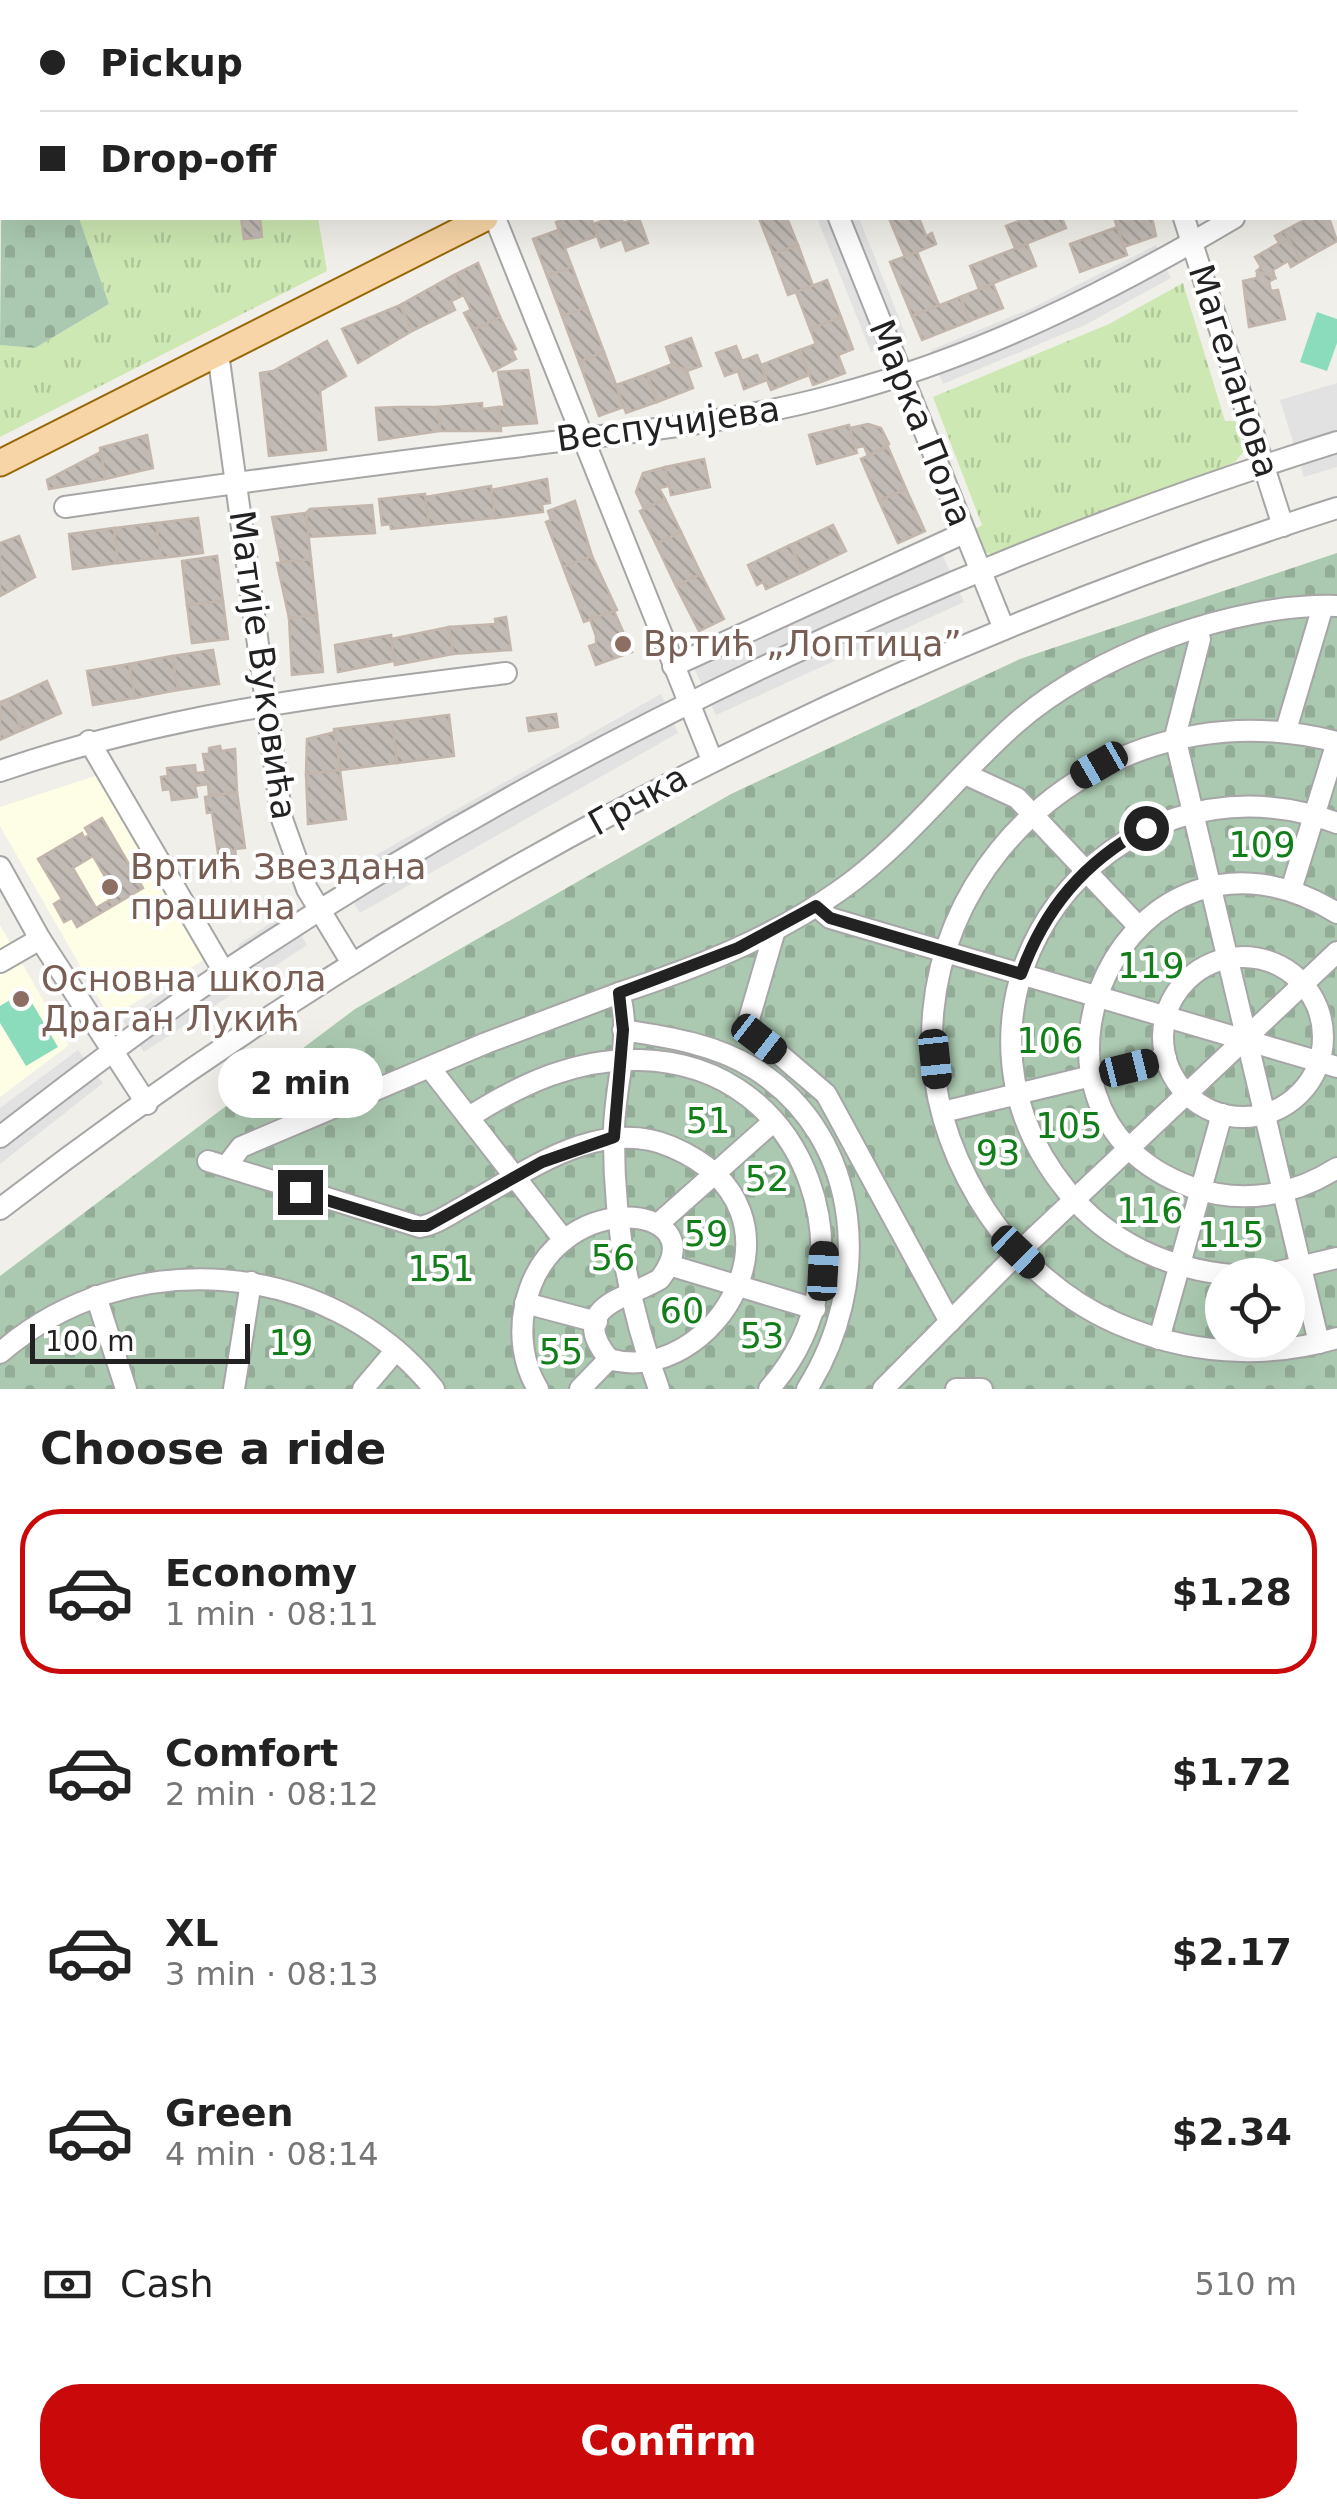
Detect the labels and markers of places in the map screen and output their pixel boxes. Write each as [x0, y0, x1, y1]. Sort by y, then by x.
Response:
place label: Вртић „Лоптица” [643, 624, 962, 664]
marker: Вртић „Лоптица” [612, 633, 634, 655]
place label: Вртић Звездана прашина [130, 847, 427, 927]
marker: Вртић Звездана прашина [99, 876, 121, 898]
place label: Основна школа Драган Лукић [41, 959, 327, 1039]
marker: Основна школа Драган Лукић [10, 988, 32, 1010]

